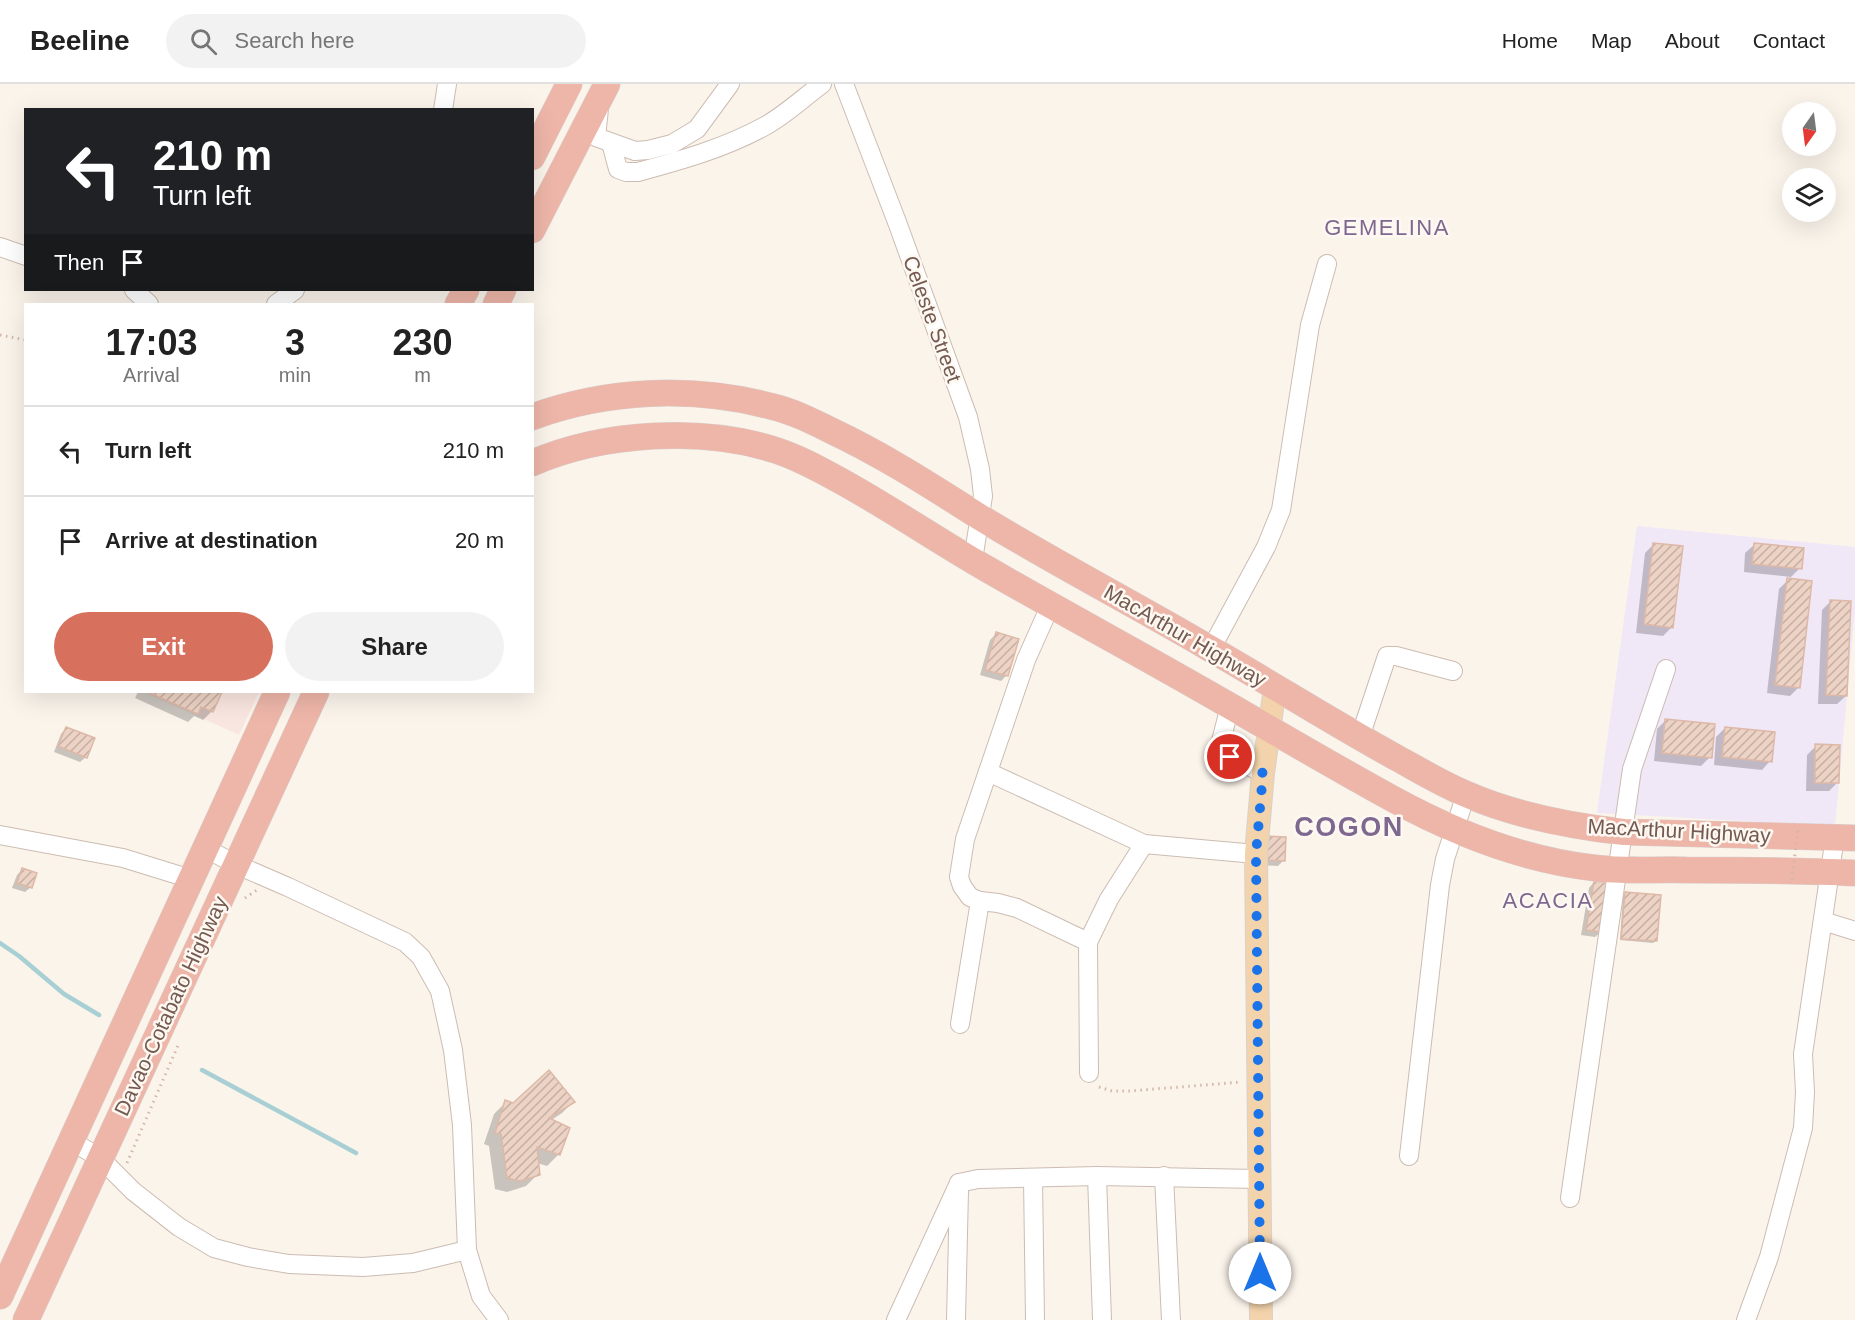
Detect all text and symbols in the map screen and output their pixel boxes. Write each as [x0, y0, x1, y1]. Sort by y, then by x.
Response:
search box [166, 14, 586, 68]
text: Beeline [30, 25, 130, 56]
icon: search [187, 25, 220, 58]
text: Search here [235, 28, 354, 53]
text: Home [1502, 29, 1558, 52]
text: Map [1591, 29, 1632, 52]
text: About [1665, 29, 1720, 52]
text: Contact [1753, 29, 1825, 52]
north arrow [1782, 102, 1836, 156]
map controls [1782, 102, 1836, 222]
icon: left [54, 132, 132, 210]
text: 210 m [153, 132, 272, 179]
button: layers [1782, 168, 1836, 222]
text: Turn left [153, 181, 251, 211]
district label: GEMELINA [1324, 215, 1450, 240]
icon: arrive [116, 246, 149, 279]
text: Then [54, 250, 104, 275]
street label: Celeste Street [899, 252, 966, 385]
text: 17:03 [105, 322, 197, 363]
text: 3 [285, 322, 305, 363]
text: 230 [392, 322, 453, 363]
text: Arrival [123, 364, 180, 386]
text: min [279, 364, 311, 386]
text: m [414, 364, 431, 386]
icon: left [54, 435, 87, 468]
text: Turn left [105, 438, 191, 463]
text: 210 m [443, 438, 504, 463]
icon: arrive [54, 525, 87, 558]
text: Arrive at destination [105, 528, 318, 553]
text: 20 m [455, 528, 504, 553]
street label: MacArthur Highway [1100, 580, 1271, 692]
button: Exit [54, 612, 273, 681]
button: Share [285, 612, 504, 681]
pin [1204, 731, 1255, 782]
icon: arrive [1213, 740, 1246, 773]
district label: COGON [1294, 812, 1404, 842]
street label: MacArthur Highway [1587, 814, 1772, 847]
district label: ACACIA [1503, 888, 1593, 913]
street label: Davao-Cotabato Highway [110, 892, 232, 1119]
position arrow [1228, 1241, 1292, 1305]

